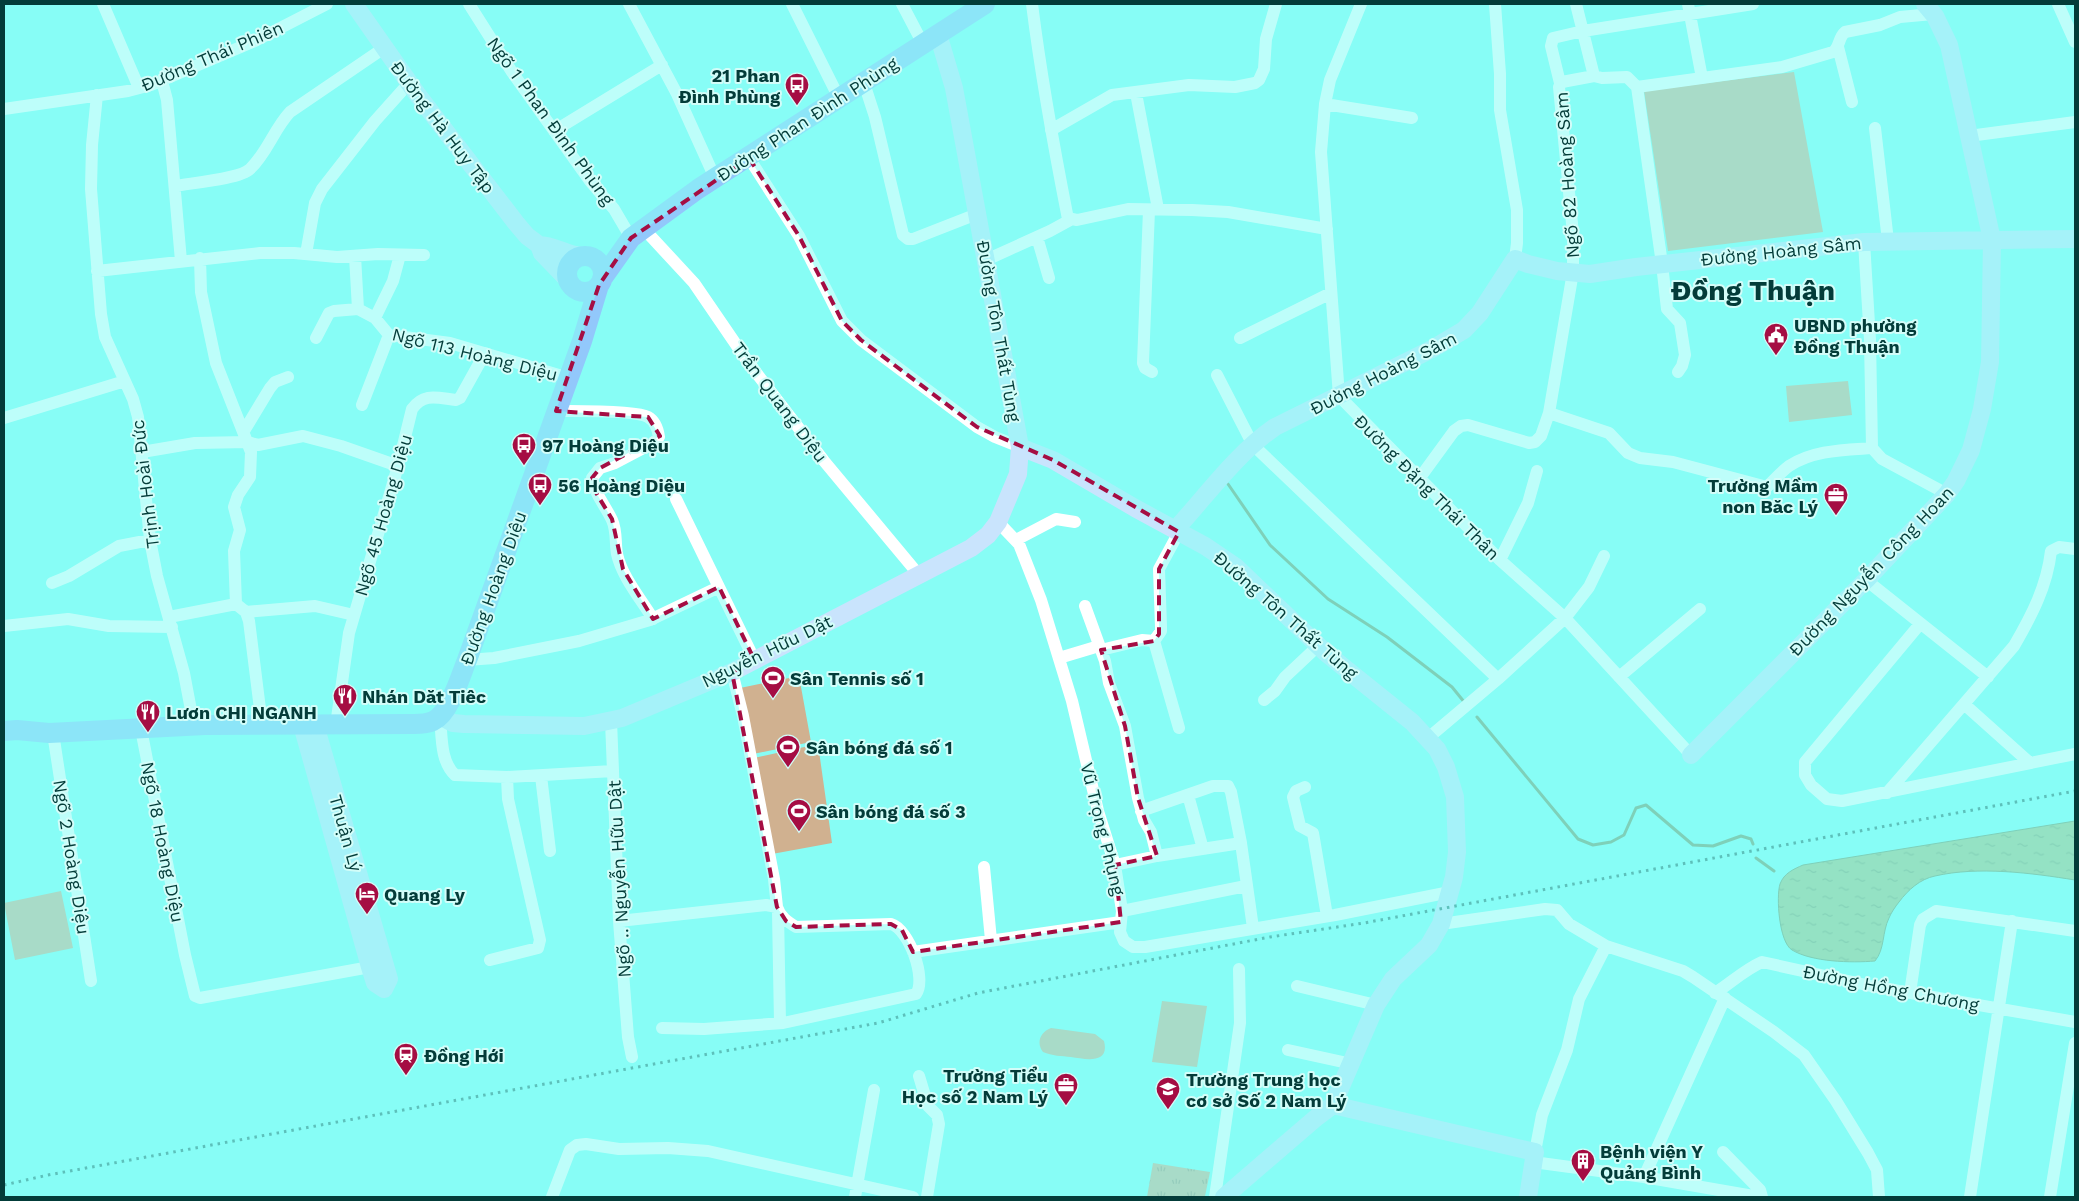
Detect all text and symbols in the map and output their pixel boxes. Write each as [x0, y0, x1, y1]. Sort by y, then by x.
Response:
street label: Đường Thái Phiên [138, 16, 286, 96]
street label: Ngõ 1 Phan Đình Phùng [483, 33, 619, 209]
street label: Đường Phan Đình Phùng [712, 52, 902, 186]
street label: Đường Hà Huy Tập [386, 57, 500, 197]
place label: 21 Phan Đình Phùng [678, 65, 781, 107]
bus stop icon: 21 Phan Đình Phùng [784, 72, 810, 106]
street label: Ngõ 82 Hoàng Sâm [1551, 91, 1583, 259]
street label: Đường Hoàng Sâm [1700, 232, 1862, 270]
street label: Đường Tôn Thất Tùng [973, 238, 1025, 424]
district label: Đồng Thuận [1671, 274, 1835, 307]
place label: UBND phường Đồng Thuận [1794, 315, 1917, 357]
public building icon: UBND phường Đồng Thuận [1763, 322, 1789, 356]
street label: Ngõ 113 Hoàng Diệu [390, 323, 560, 385]
street label: Đường Hoàng Sâm [1306, 327, 1460, 419]
street label: Trần Quang Diệu [728, 338, 832, 466]
street label: Đường Đặng Thái Thân [1350, 410, 1504, 564]
street label: Trịnh Hoài Đức [127, 418, 163, 550]
street label: Ngõ 45 Hoàng Diệu [350, 432, 416, 598]
bus stop icon: 97 Hoàng Diệu [511, 432, 537, 466]
place label: 97 Hoàng Diệu [542, 435, 669, 456]
bus stop icon: 56 Hoàng Diệu [527, 472, 553, 506]
place label: 56 Hoàng Diệu [558, 475, 685, 496]
place label: Trường Mầm non Băc Lý [1707, 475, 1819, 517]
street label: Đường Nguyễn Công Hoan [1784, 482, 1958, 660]
office icon: Trường Mầm non Băc Lý [1823, 482, 1849, 516]
street label: Đường Hoàng Diệu [455, 508, 531, 668]
street label: Đường Tôn Thất Tùng [1210, 547, 1363, 684]
street label: Nguyễn Hữu Dật [698, 610, 836, 692]
sports icon: Sân Tennis số 1 [760, 665, 786, 699]
place label: Sân Tennis số 1 [790, 668, 924, 689]
restaurant icon: Nhán Dăt Tiêc [332, 683, 358, 717]
place label: Nhán Dăt Tiêc [362, 686, 486, 707]
restaurant icon: Lươn CHỊ NGẠNH [135, 699, 161, 733]
place label: Lươn CHỊ NGẠNH [166, 702, 317, 723]
sports icon: Sân bóng đá số 1 [775, 734, 801, 768]
place label: Sân bóng đá số 1 [806, 737, 953, 758]
street label: Ngõ 18 Hoàng Diệu [137, 760, 189, 924]
street label: Vũ Trọng Phụng [1076, 760, 1130, 898]
street label: Ngõ 2 Hoàng Diệu [49, 778, 95, 936]
street label: Ngõ .. Nguyễn Hữu Dật [603, 779, 635, 978]
street label: Thuận Lý [325, 792, 367, 874]
sports icon: Sân bóng đá số 3 [786, 798, 812, 832]
place label: Sân bóng đá số 3 [816, 801, 966, 822]
hotel icon: Quang Ly [354, 881, 380, 915]
place label: Quang Ly [384, 884, 466, 905]
street label: Đường Hồng Chương [1801, 961, 1981, 1015]
station icon: Đồng Hới [393, 1042, 419, 1076]
place label: Đồng Hới [424, 1045, 504, 1066]
place label: Trường Tiểu Học số 2 Nam Lý [902, 1065, 1049, 1107]
place label: Trường Trung học cơ sở Số 2 Nam Lý [1186, 1069, 1347, 1111]
office icon: Trường Tiểu Học số 2 Nam Lý [1053, 1072, 1079, 1106]
school or university icon: Trường Trung học cơ sở Số 2 Nam Lý [1155, 1076, 1181, 1110]
place label: Bệnh viện Y Quảng Bình [1600, 1141, 1703, 1183]
building icon: Bệnh viện Y Quảng Bình [1570, 1148, 1596, 1182]

